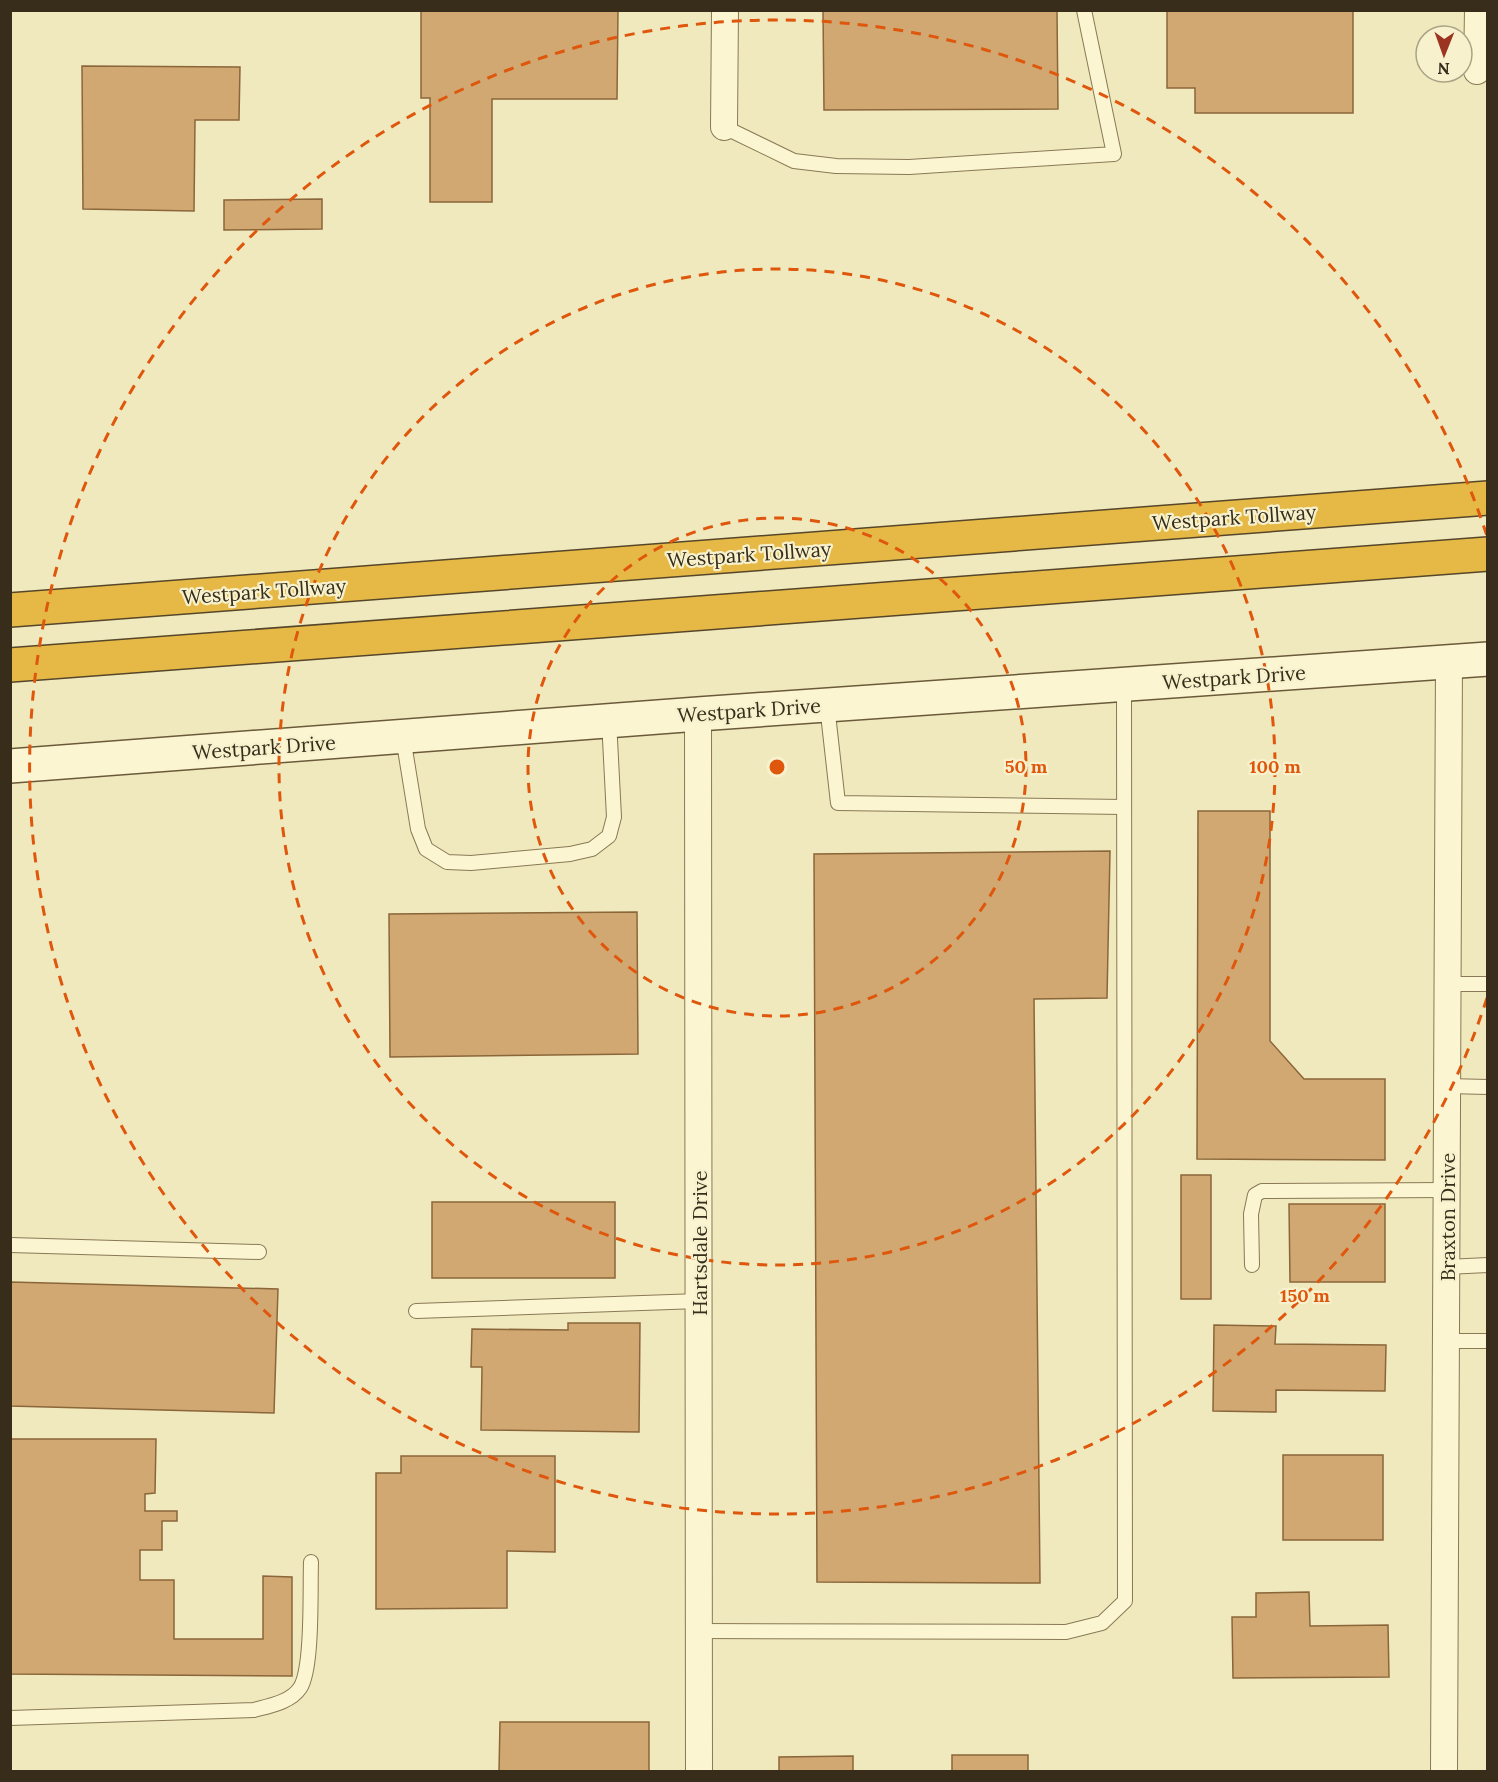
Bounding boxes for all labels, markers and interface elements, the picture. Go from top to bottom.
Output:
north arrow [1414,24,1474,84]
text: N [1437,59,1450,79]
street label: Westpark Tollway [1151,499,1317,535]
street label: Westpark Tollway [666,536,832,572]
street label: Westpark Tollway [181,573,347,609]
street label: Westpark Drive [1161,660,1307,694]
street label: Westpark Drive [676,693,822,727]
street label: Westpark Drive [191,730,337,764]
text: 50 m [1005,755,1048,778]
text: 100 m [1249,755,1301,778]
centre of rings [767,757,787,777]
street label: Braxton Drive [1435,1153,1460,1281]
street label: Hartsdale Drive [687,1170,712,1316]
text: 150 m [1280,1284,1330,1307]

